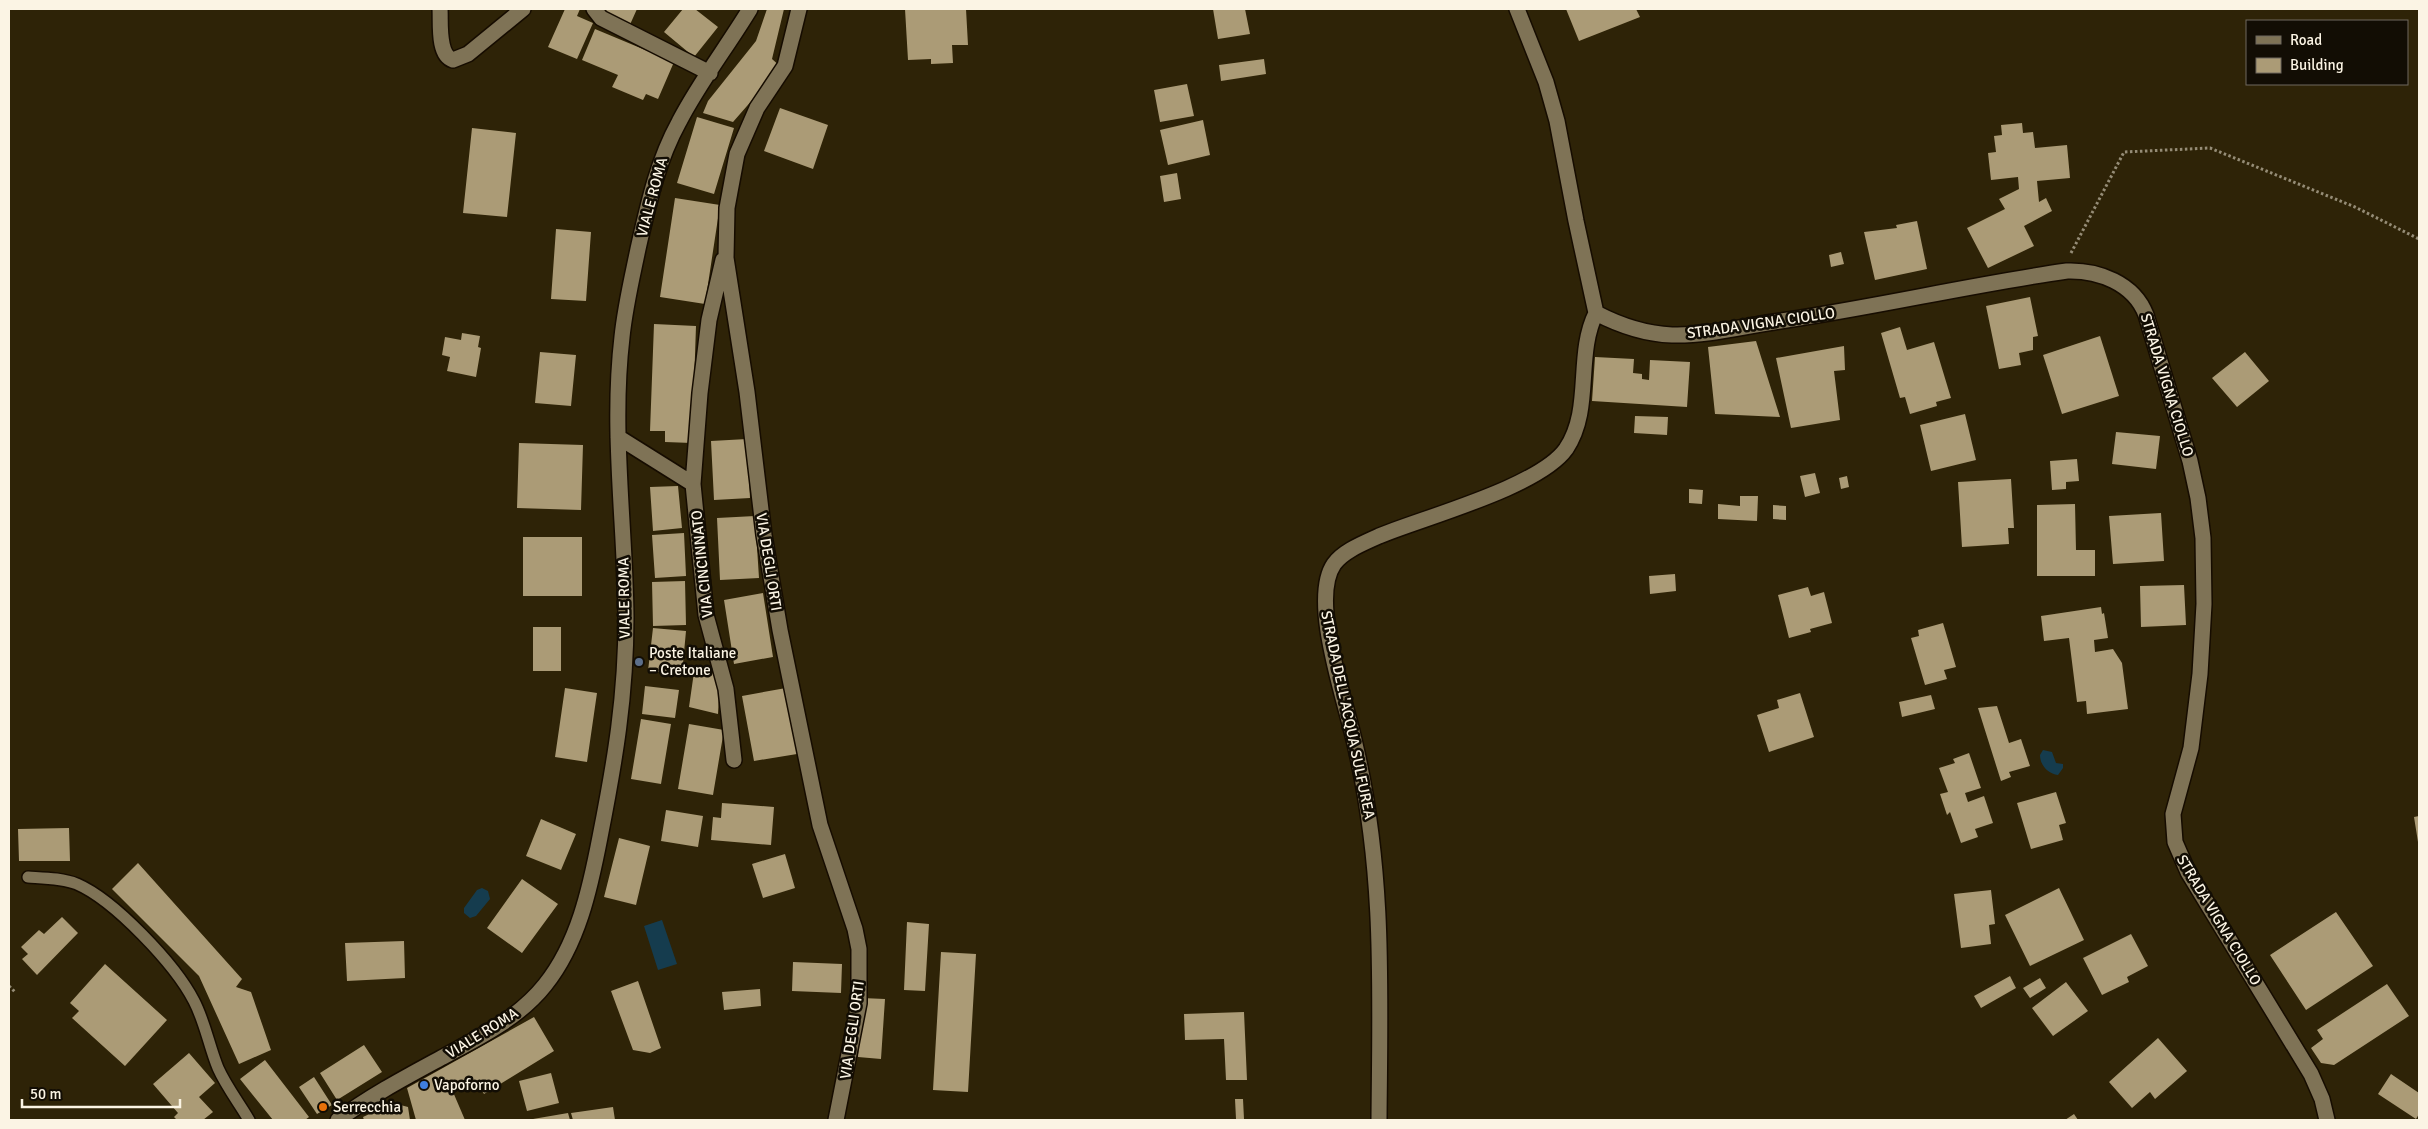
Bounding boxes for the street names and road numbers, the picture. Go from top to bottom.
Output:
street label: VIALE ROMA [633,155,671,239]
street label: STRADA VIGNA CIOLLO [1686,304,1836,342]
street label: STRADA VIGNA CIOLLO [2137,311,2197,459]
street label: VIA CINCINNATO [687,509,717,619]
street label: VIA DEGLI ORTI [752,512,786,612]
street label: VIALE ROMA [614,557,634,639]
street label: STRADA DELL'ACQUA SULFUREA [1317,609,1379,821]
street label: STRADA VIGNA CIOLLO [2173,851,2265,989]
street label: VIA DEGLI ORTI [836,980,868,1080]
street label: VIALE ROMA [443,1004,521,1062]

